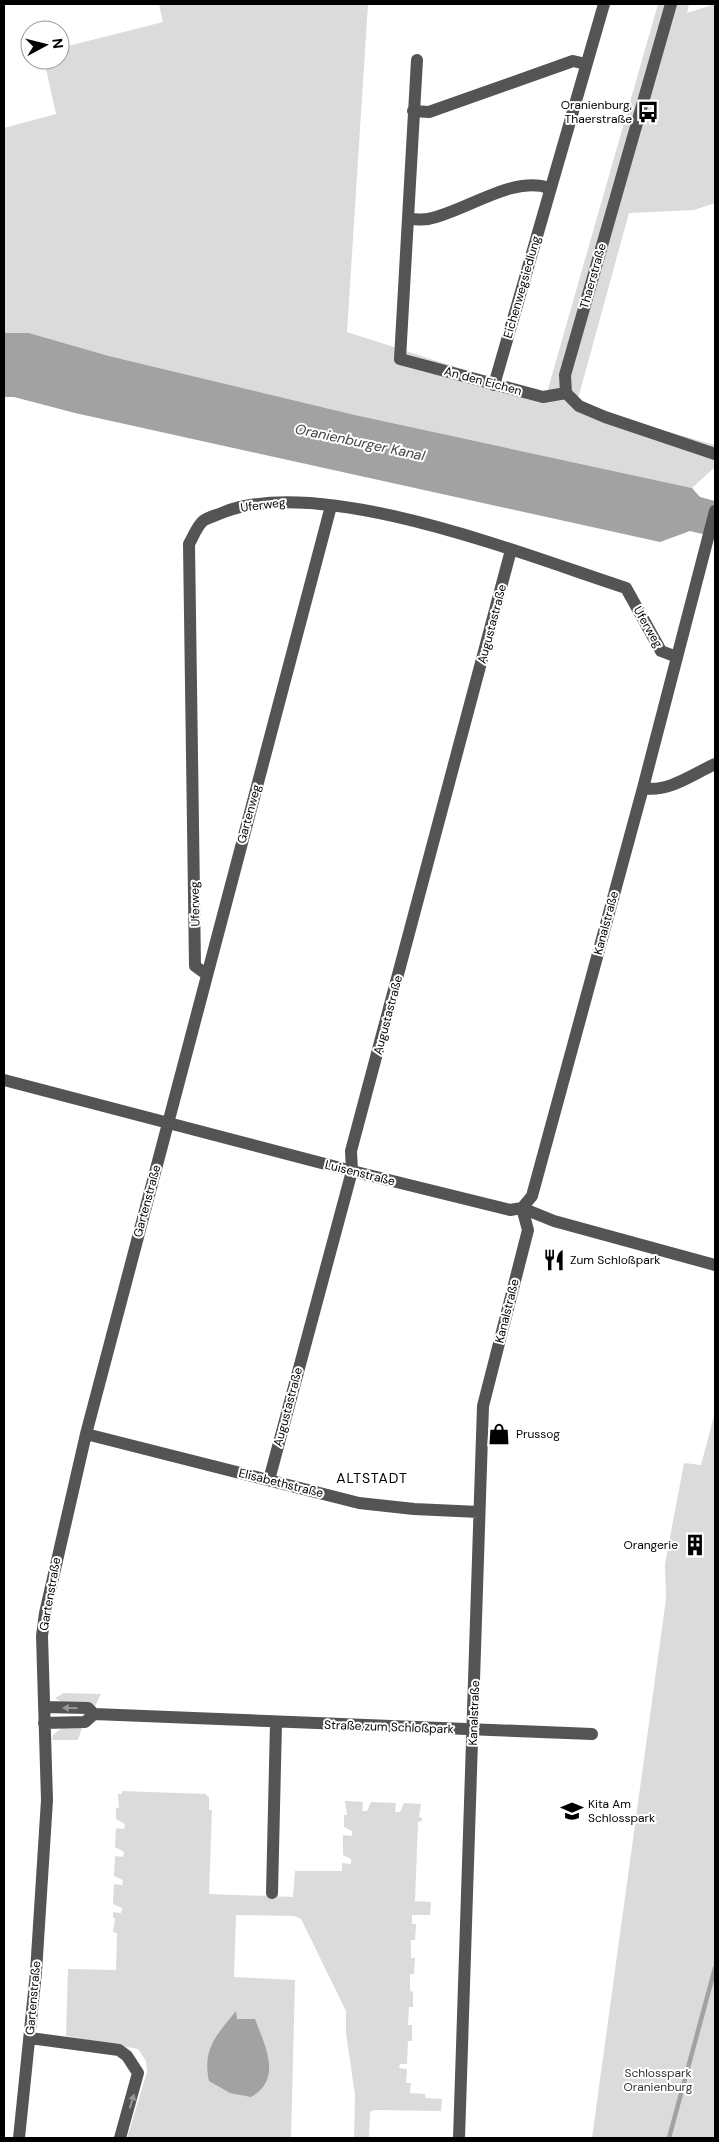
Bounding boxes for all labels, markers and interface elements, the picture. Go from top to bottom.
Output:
north arrow [20,20,70,70]
text: N [48,37,67,50]
place label: Oranienburg, Thaerstraße [561,97,632,127]
bus stop icon: Oranienburg, Thaerstraße [635,99,661,125]
street label: Eichenwegsiedlung [500,234,544,340]
street label: Thaerstraße [576,241,610,311]
street label: An den Eichen [442,363,524,399]
water label: Oranienburger Kanal [293,419,427,465]
street label: Uferweg [240,494,287,516]
street label: Augustastraße [474,582,510,665]
street label: Uferweg [630,603,666,651]
street label: Gartenweg [233,782,265,845]
street label: Uferweg [187,881,203,927]
street label: Kanalstraße [590,889,622,957]
street label: Augustastraße [370,973,406,1056]
street label: Luisenstraße [323,1157,397,1189]
street label: Gartenstraße [130,1163,164,1239]
restaurant icon: Zum Schloßpark [541,1247,567,1273]
place label: Zum Schloßpark [570,1252,660,1268]
street label: Kanalstraße [491,1277,523,1345]
street label: Augustastraße [270,1365,306,1448]
shop icon: Prussog [486,1421,512,1447]
place label: Prussog [516,1426,560,1442]
street label: Elisabethstraße [237,1465,325,1501]
district label: ALTSTADT [336,1469,408,1487]
building icon: Orangerie [682,1532,708,1558]
place label: Orangerie [623,1537,678,1553]
street label: Gartenstraße [36,1556,64,1632]
street label: Kanalstraße [465,1680,483,1746]
one-way arrow [62,1704,78,1712]
street label: Straße zum Schloßpark [324,1717,454,1737]
place label: Kita Am Schlosspark [588,1796,655,1826]
school or university icon: Kita Am Schlosspark [559,1798,585,1824]
street label: Gartenstraße [22,1960,44,2036]
park label: Schlosspark Oranienburg [623,2065,693,2095]
one-way arrow [128,2093,136,2108]

